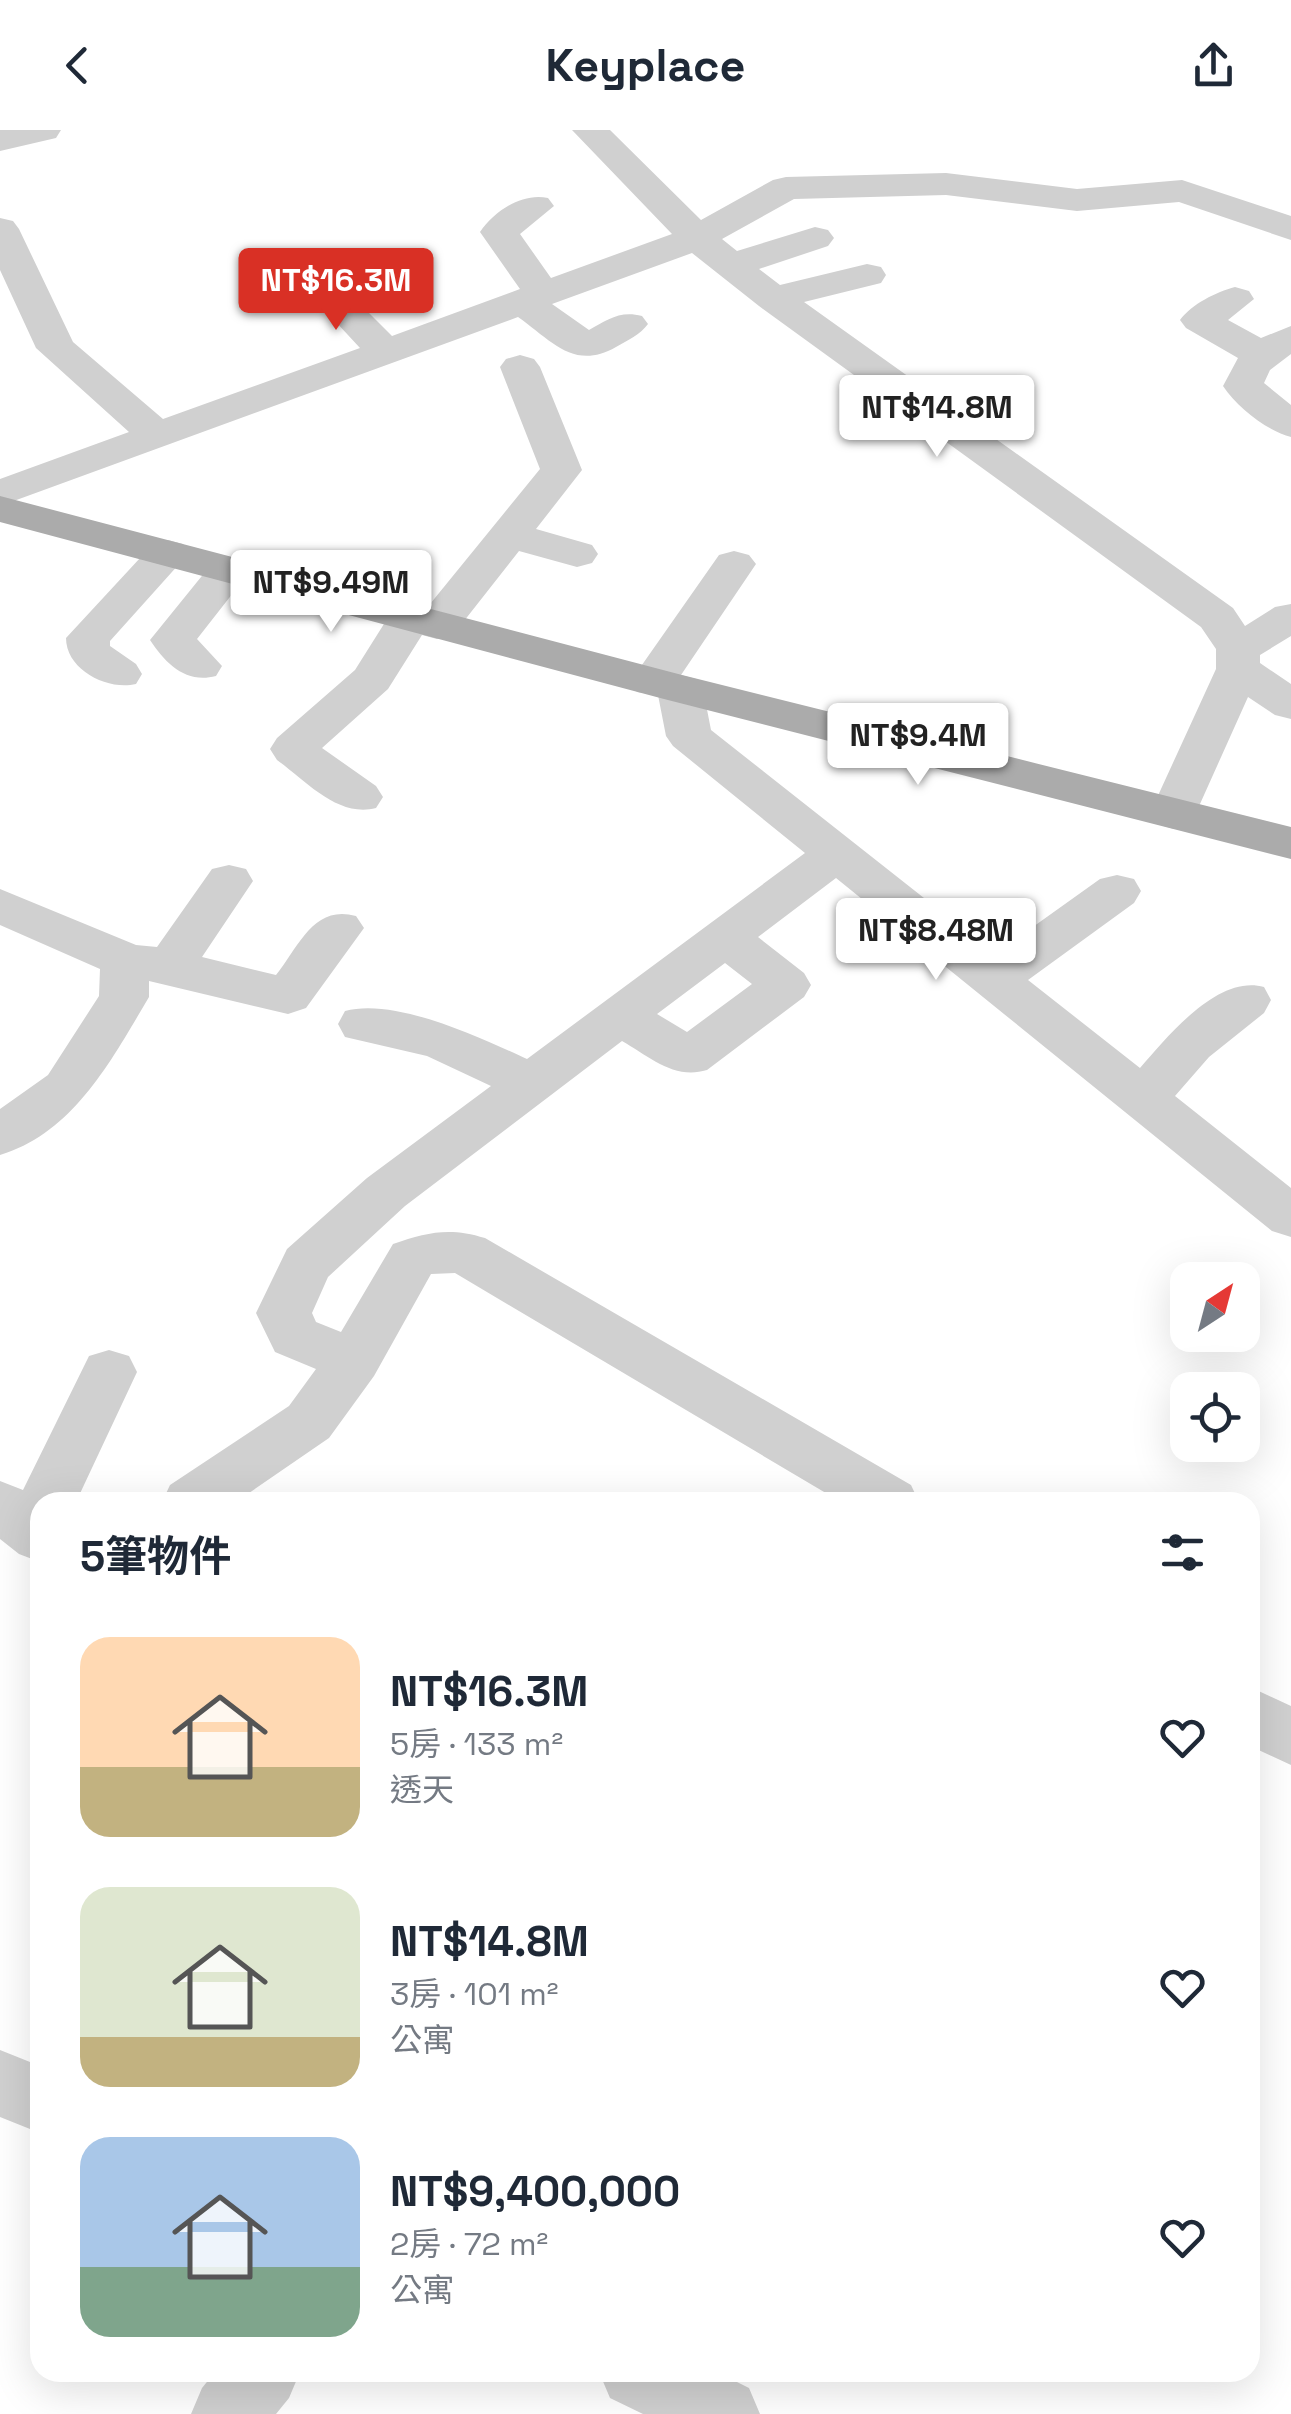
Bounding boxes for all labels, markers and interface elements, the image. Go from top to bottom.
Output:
text: Keyplace [546,37,745,94]
icon: back [50,38,105,93]
icon: share [1186,38,1241,93]
pin: NT$16.3M [233,248,439,333]
text: NT$16.3M [260,260,412,300]
pin: NT$14.8M [834,375,1040,460]
text: NT$14.8M [861,387,1013,427]
pin: NT$9.49M [228,550,434,635]
text: NT$9.49M [253,562,410,602]
pin: NT$9.4M [826,703,1010,788]
text: NT$9.4M [849,715,987,755]
pin: NT$8.48M [833,898,1039,983]
text: NT$8.48M [858,910,1014,950]
north arrow [1170,1262,1260,1352]
map controls [1170,1262,1260,1462]
button: locate [1170,1372,1260,1462]
icon: filters [1155,1525,1210,1580]
text: 5筆物件 [80,1530,231,1583]
text: NT$16.3M [390,1665,588,1718]
icon: home [160,1677,280,1797]
icon: heart [1155,1710,1210,1765]
text: 5房 · 133 m² [390,1724,563,1764]
text: 透天 [390,1770,454,1810]
text: NT$14.8M [390,1915,589,1968]
icon: home [160,1927,280,2047]
icon: heart [1155,1960,1210,2015]
text: 3房 · 101 m² [390,1974,558,2014]
text: 公寓 [390,2020,454,2060]
text: NT$9,400,000 [390,2165,680,2218]
icon: home [160,2177,280,2297]
icon: heart [1155,2210,1210,2265]
text: 2房 · 72 m² [390,2224,548,2264]
text: 公寓 [390,2270,454,2310]

